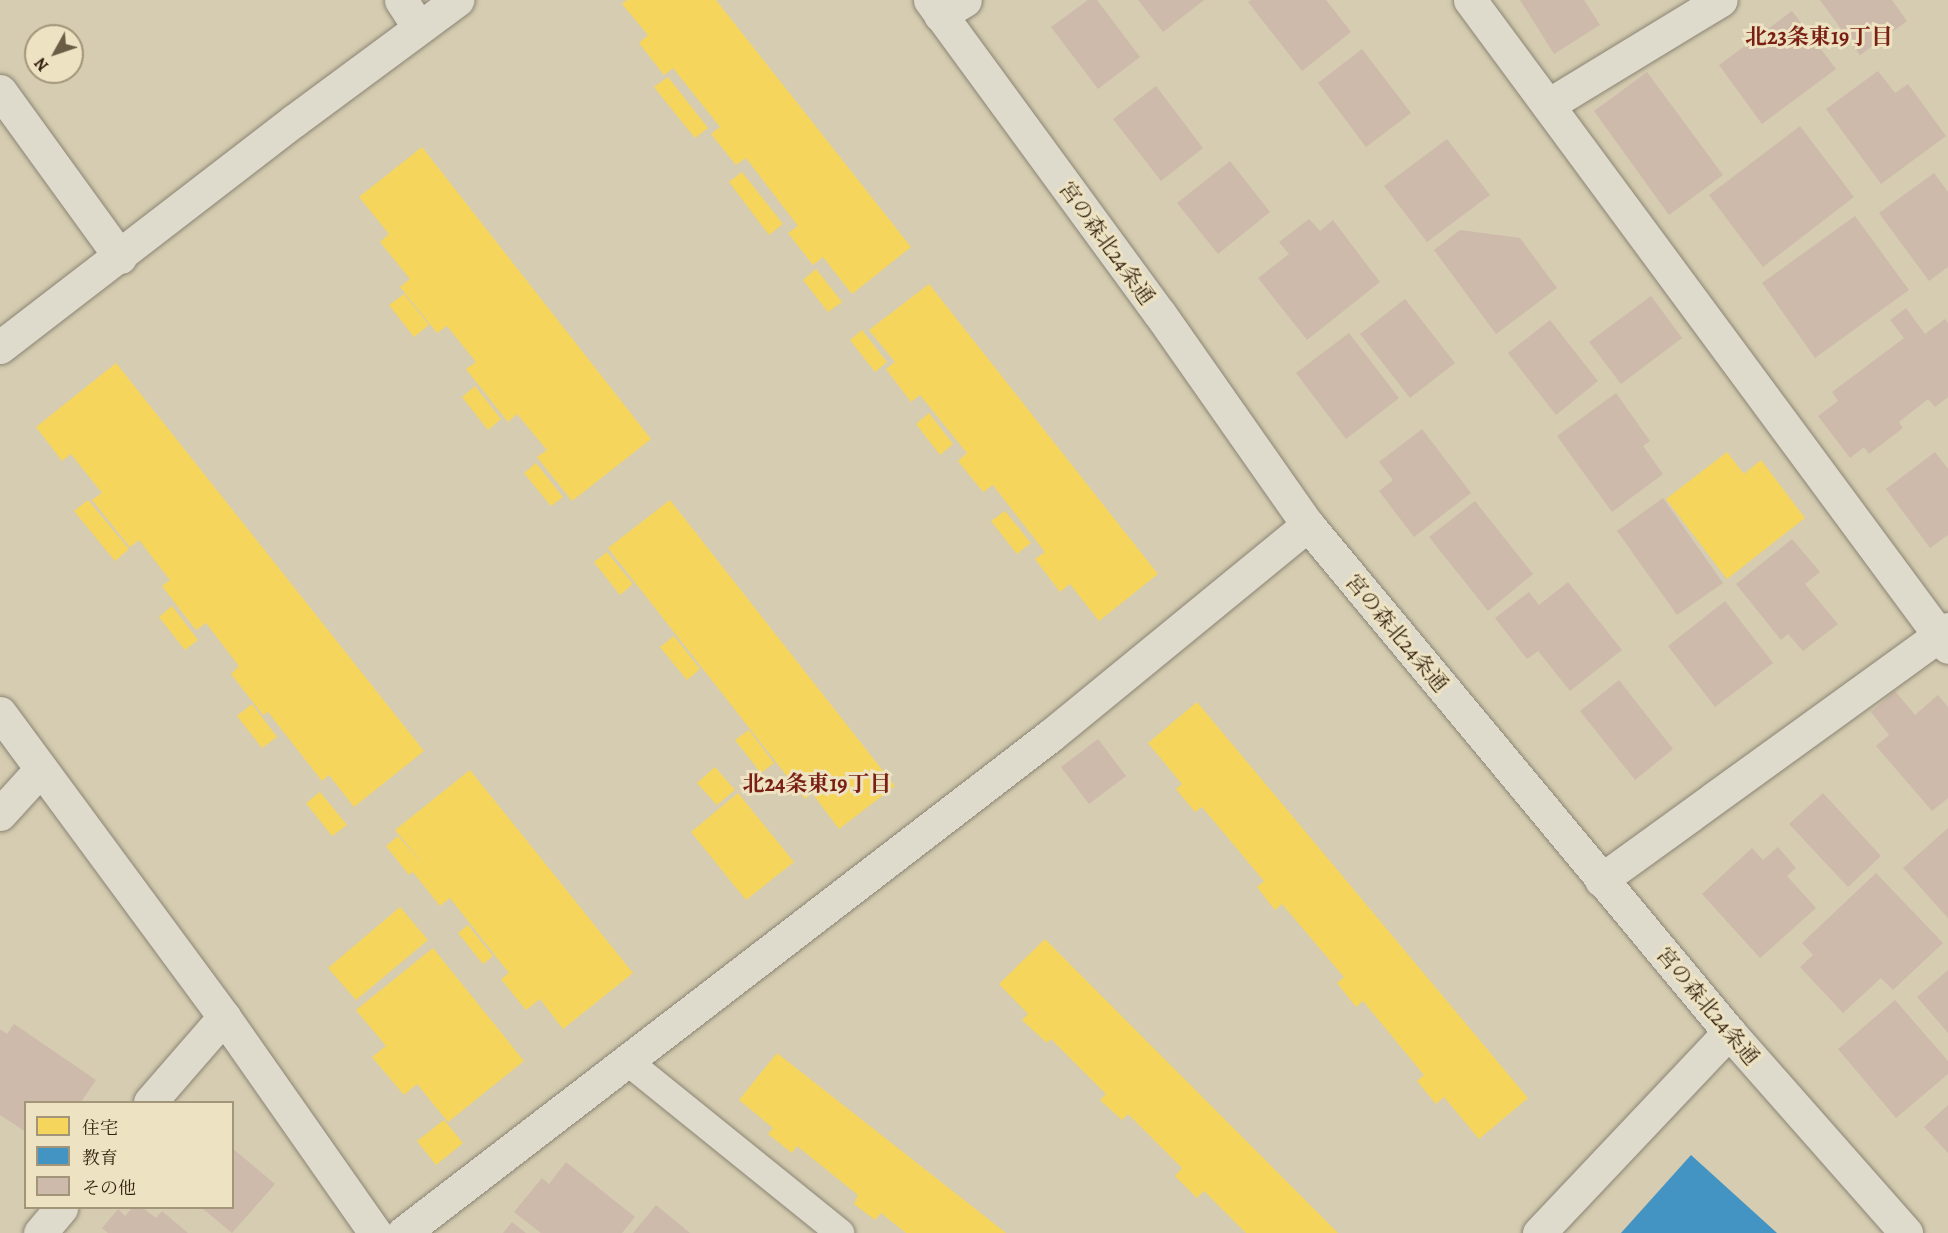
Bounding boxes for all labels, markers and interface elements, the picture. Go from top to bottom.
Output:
north arrow [24,24,84,84]
district label: 北23条東19丁目 [1745,25,1893,51]
text: N [30,53,54,76]
street label: 宮の森北24条通 [1054,177,1160,309]
street label: 宮の森北24条通 [1341,569,1453,697]
district label: 北24条東19丁目 [742,772,892,798]
street label: 宮の森北24条通 [1652,942,1764,1070]
legend [24,1101,234,1209]
text: 住宅 [82,1116,118,1140]
text: 教育 [82,1146,118,1170]
text: その他 [82,1176,136,1200]

